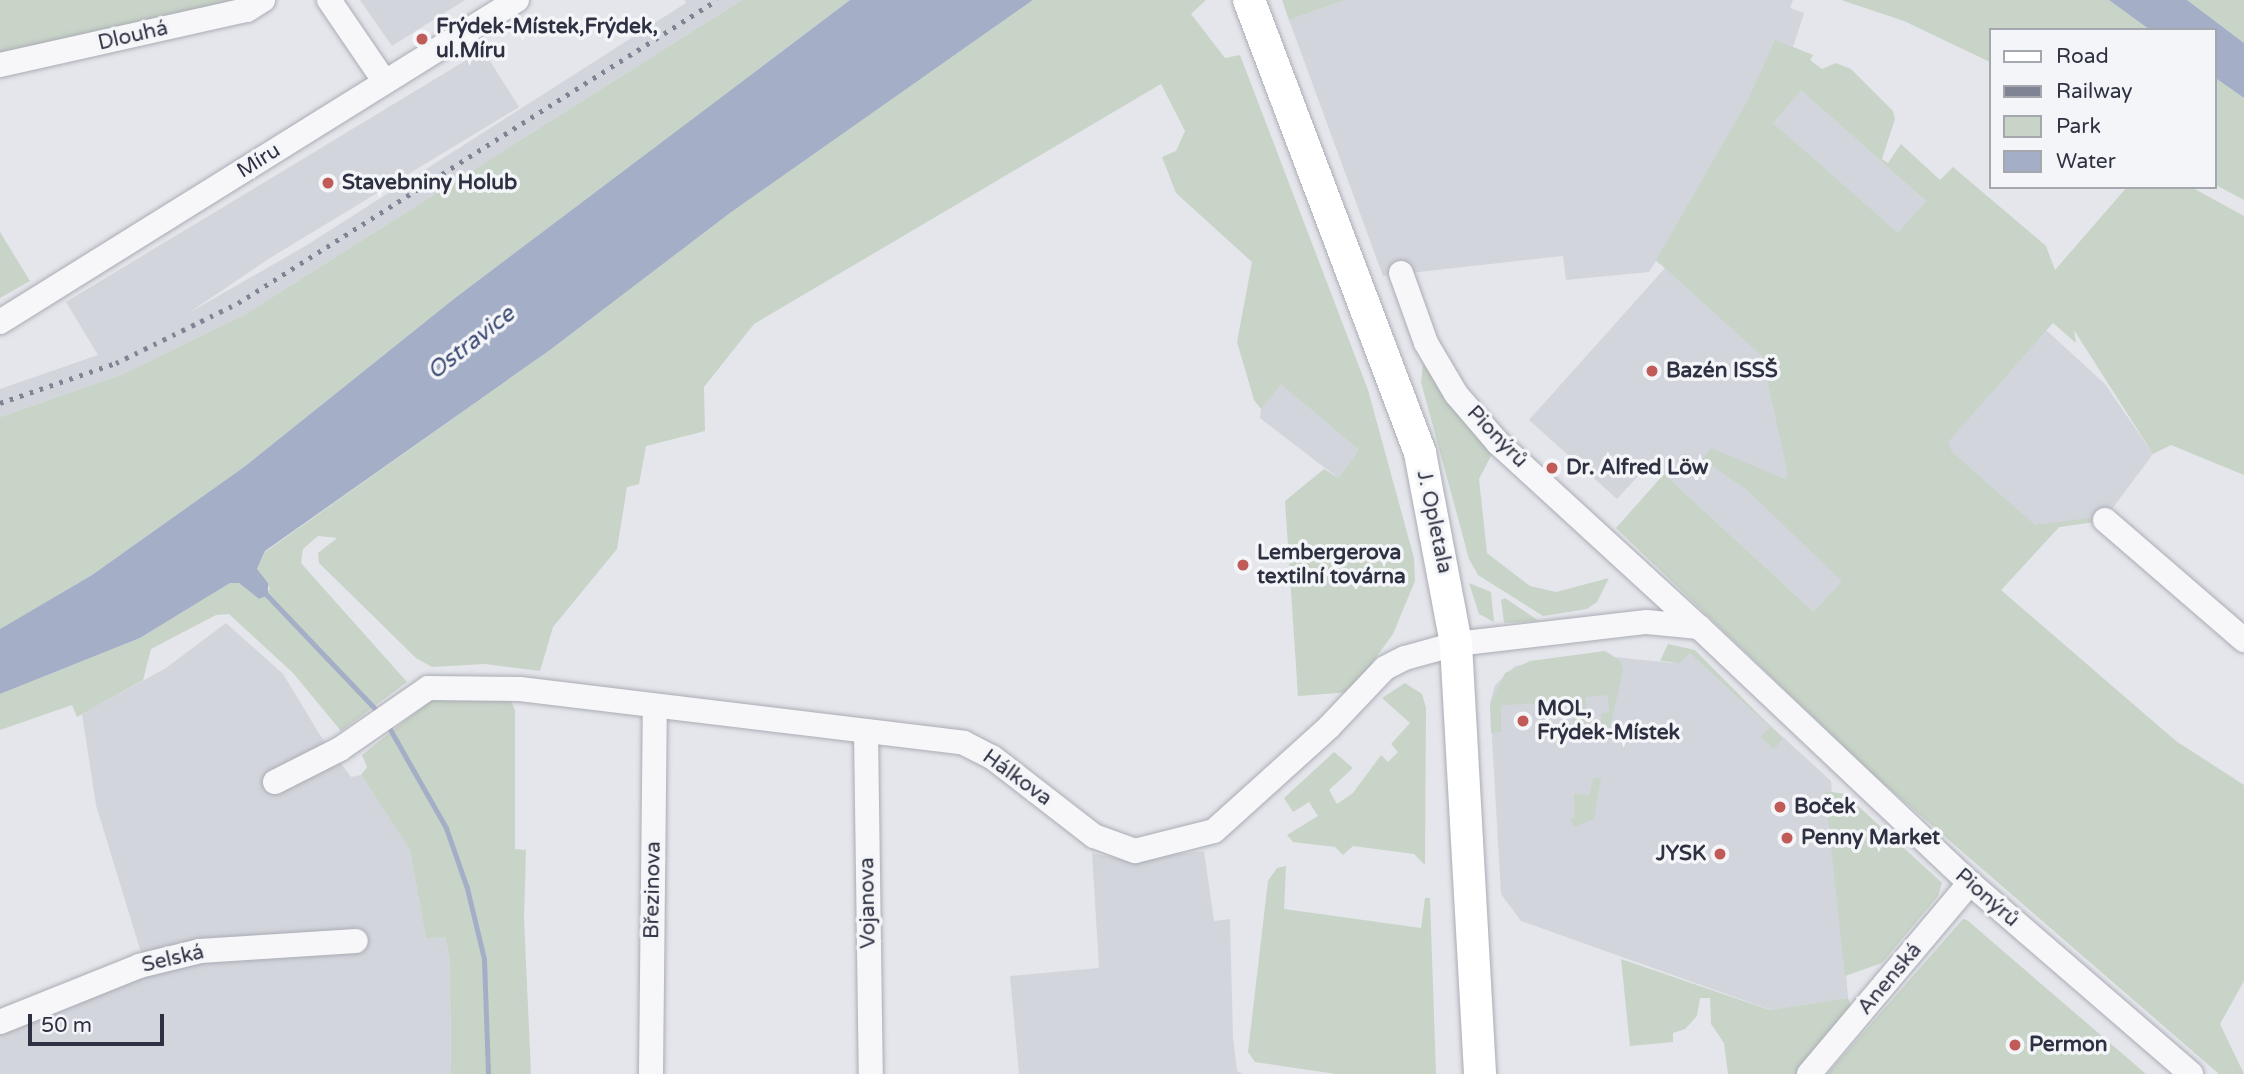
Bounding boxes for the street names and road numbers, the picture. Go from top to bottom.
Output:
street label: Dlouhá [96,16,170,56]
street label: Míru [233,138,285,184]
street label: Pionýrů [1461,401,1533,473]
street label: J. Opletala [1411,468,1457,576]
street label: Hálkova [977,744,1057,812]
street label: Březinova [640,841,666,939]
street label: Vojanova [855,857,881,949]
street label: Pionýrů [1950,863,2024,933]
street label: Anenská [1853,938,1927,1020]
street label: Selská [139,940,207,978]

